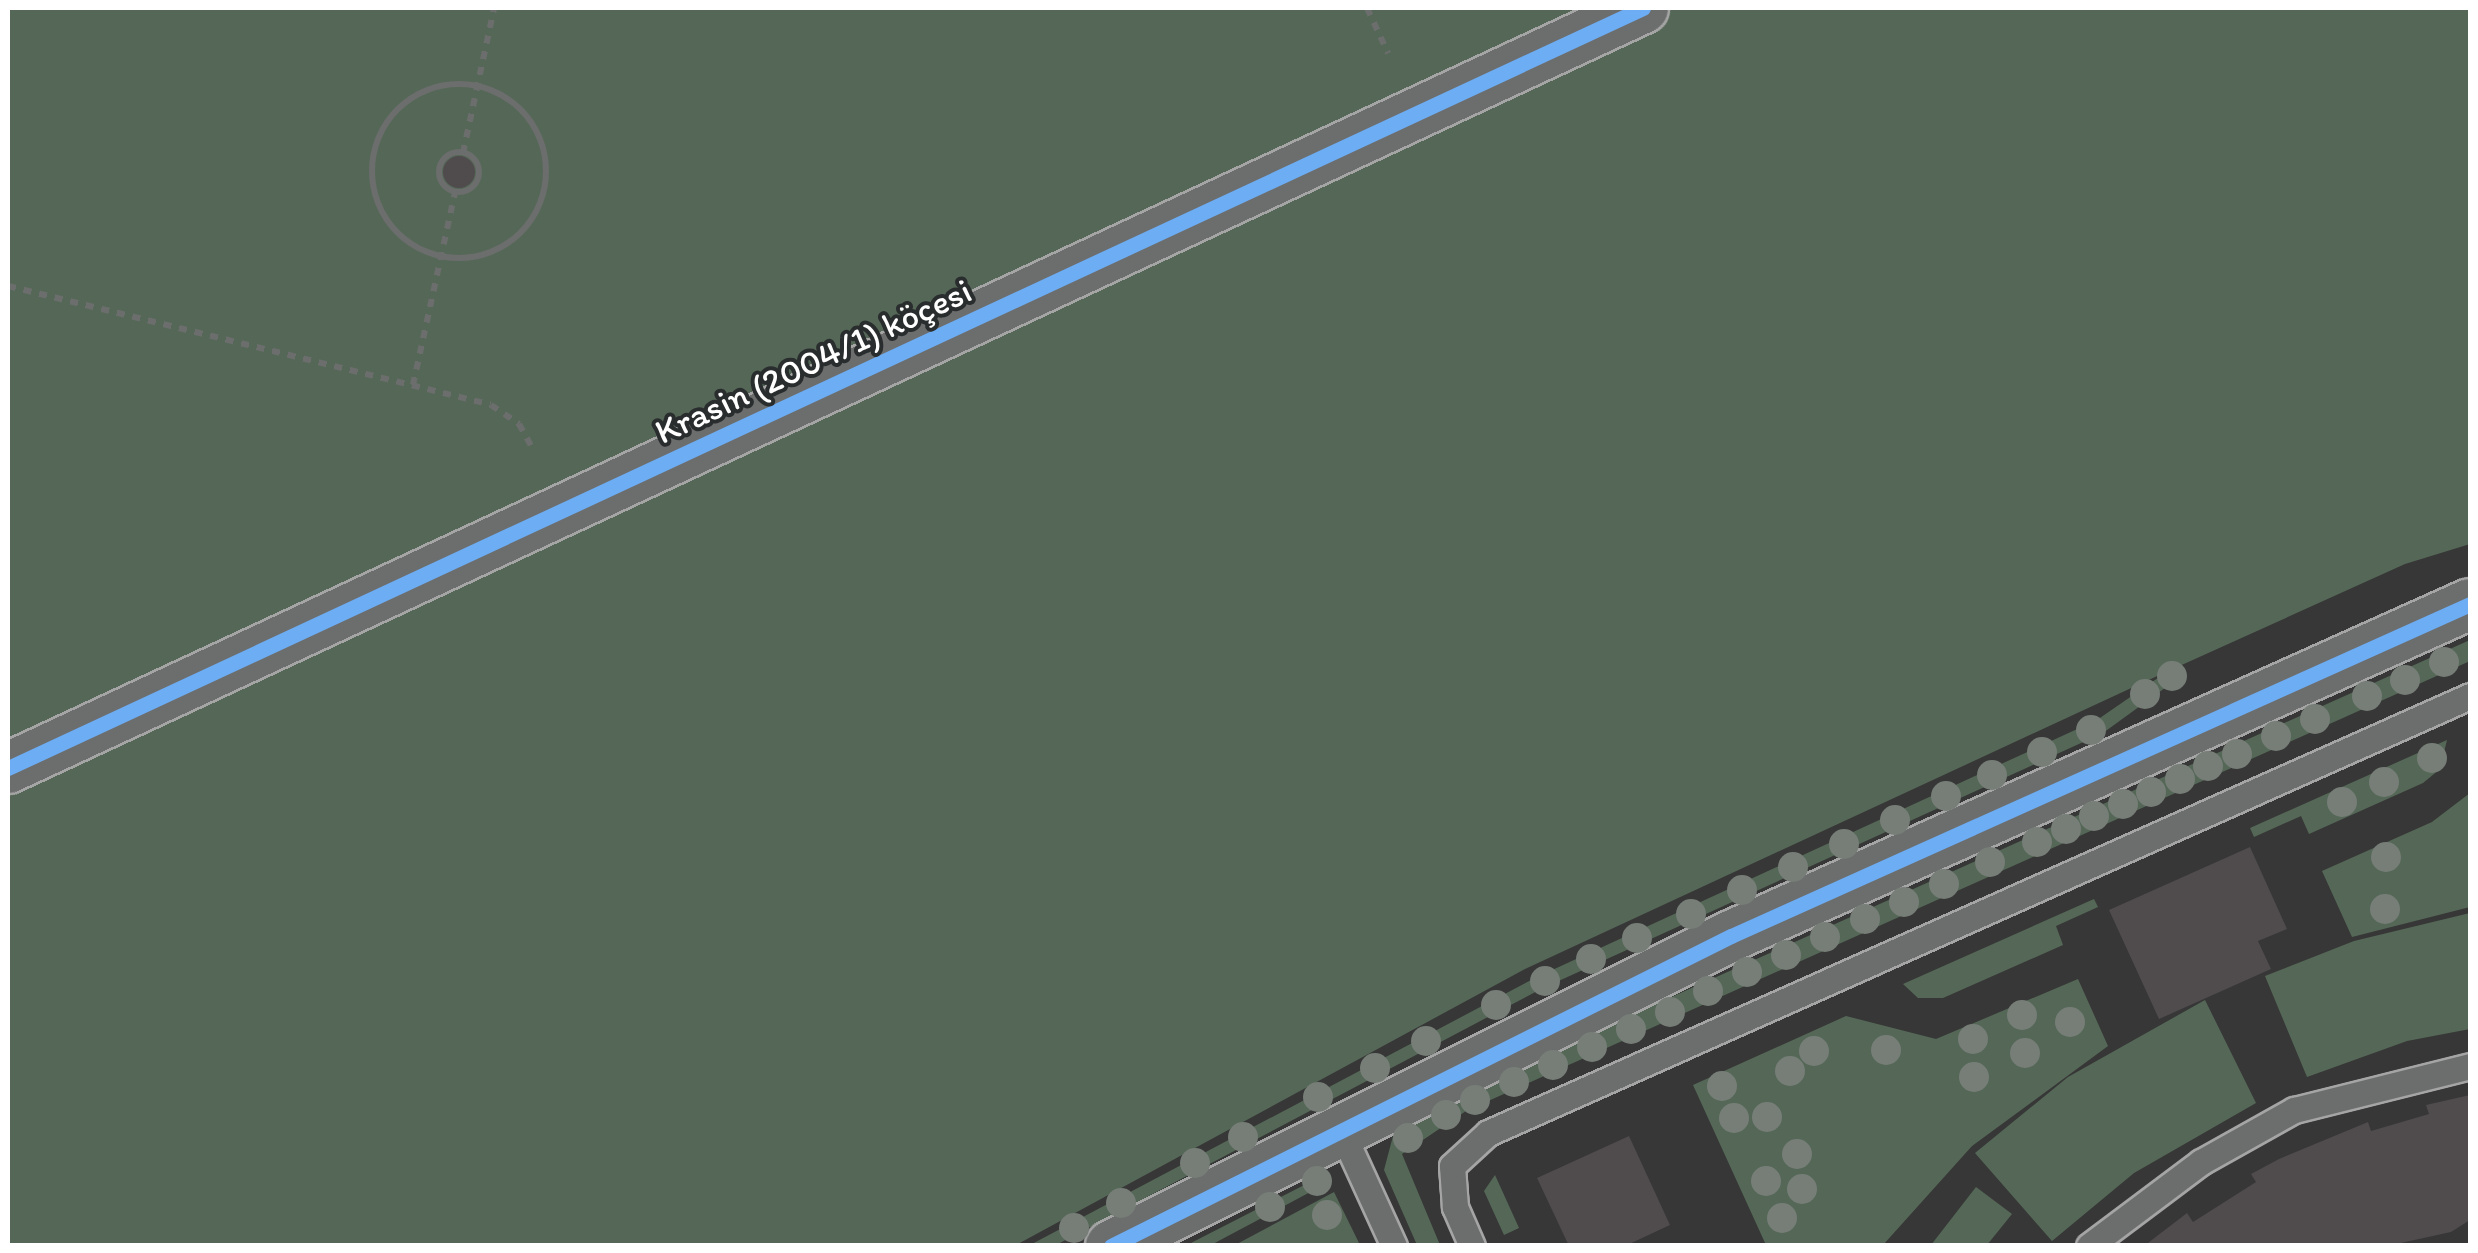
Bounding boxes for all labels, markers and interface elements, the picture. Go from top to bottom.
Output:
street label: Krasin (2004/1) köçesi [648,269,978,453]

